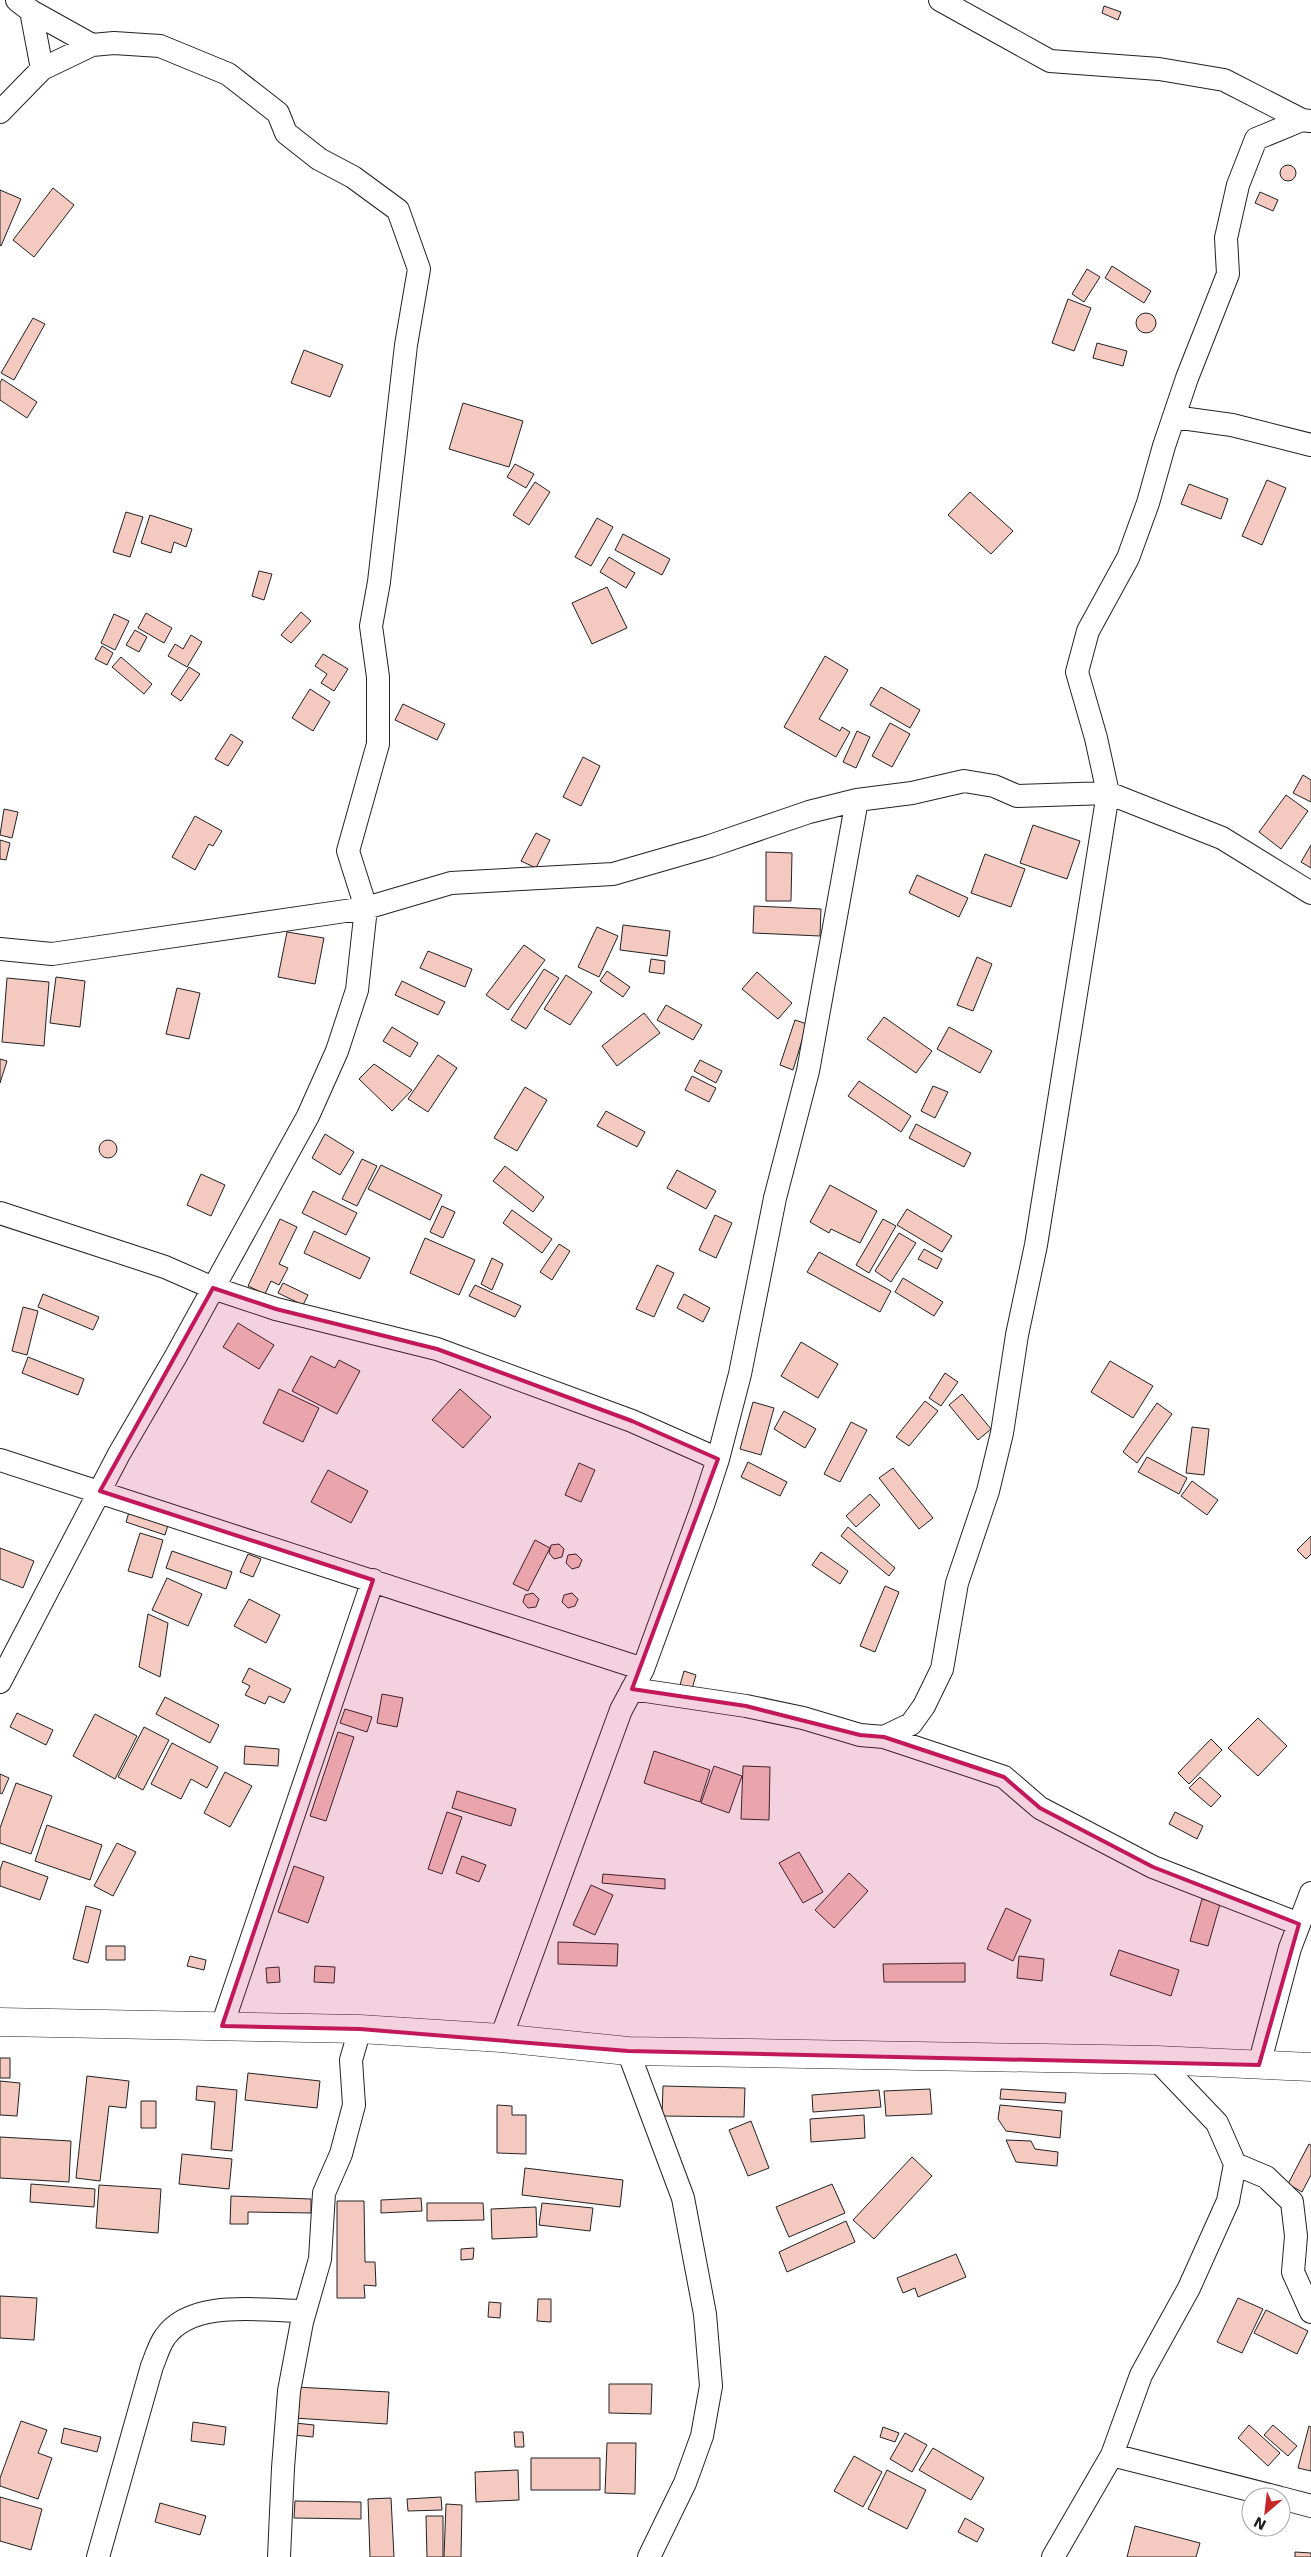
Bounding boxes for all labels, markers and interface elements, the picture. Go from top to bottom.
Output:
north arrow [1241,2487,1291,2537]
text: N [1251,2514,1269,2533]

